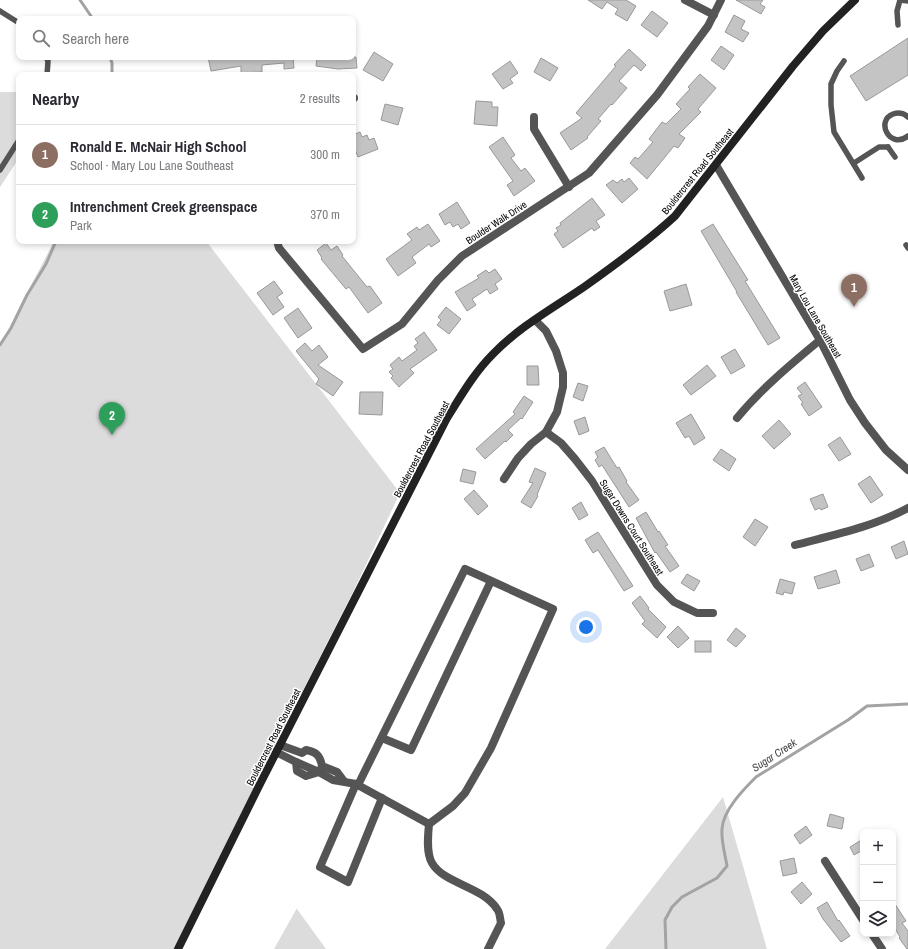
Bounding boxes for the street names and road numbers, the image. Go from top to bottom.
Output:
street label: Bouldercrest Road Southeast [659,125,737,217]
street label: Boulder Walk Drive [463,198,530,247]
street label: Mary Lou Lane Southeast [786,272,845,361]
street label: Bouldercrest Road Southeast [391,398,453,500]
street label: Sugar Downs Court Southeast [597,477,667,578]
street label: Bouldercrest Road Southeast [243,686,304,788]

